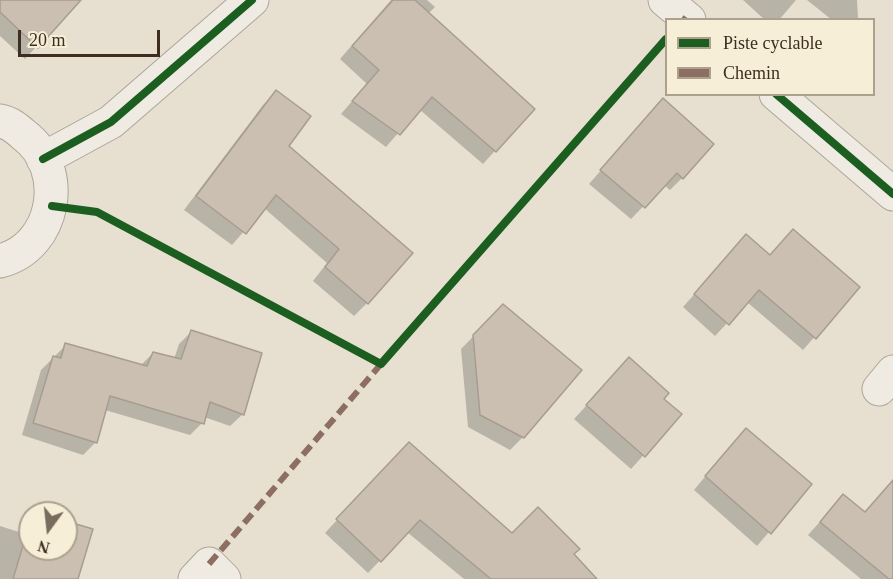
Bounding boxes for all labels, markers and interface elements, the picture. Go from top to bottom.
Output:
scale bar [21,18,164,56]
legend [665,18,875,96]
text: 20 m [29,30,66,50]
text: Piste cyclable [723,33,822,53]
text: Chemin [723,63,780,83]
north arrow [18,501,78,561]
text: N [36,537,52,557]

